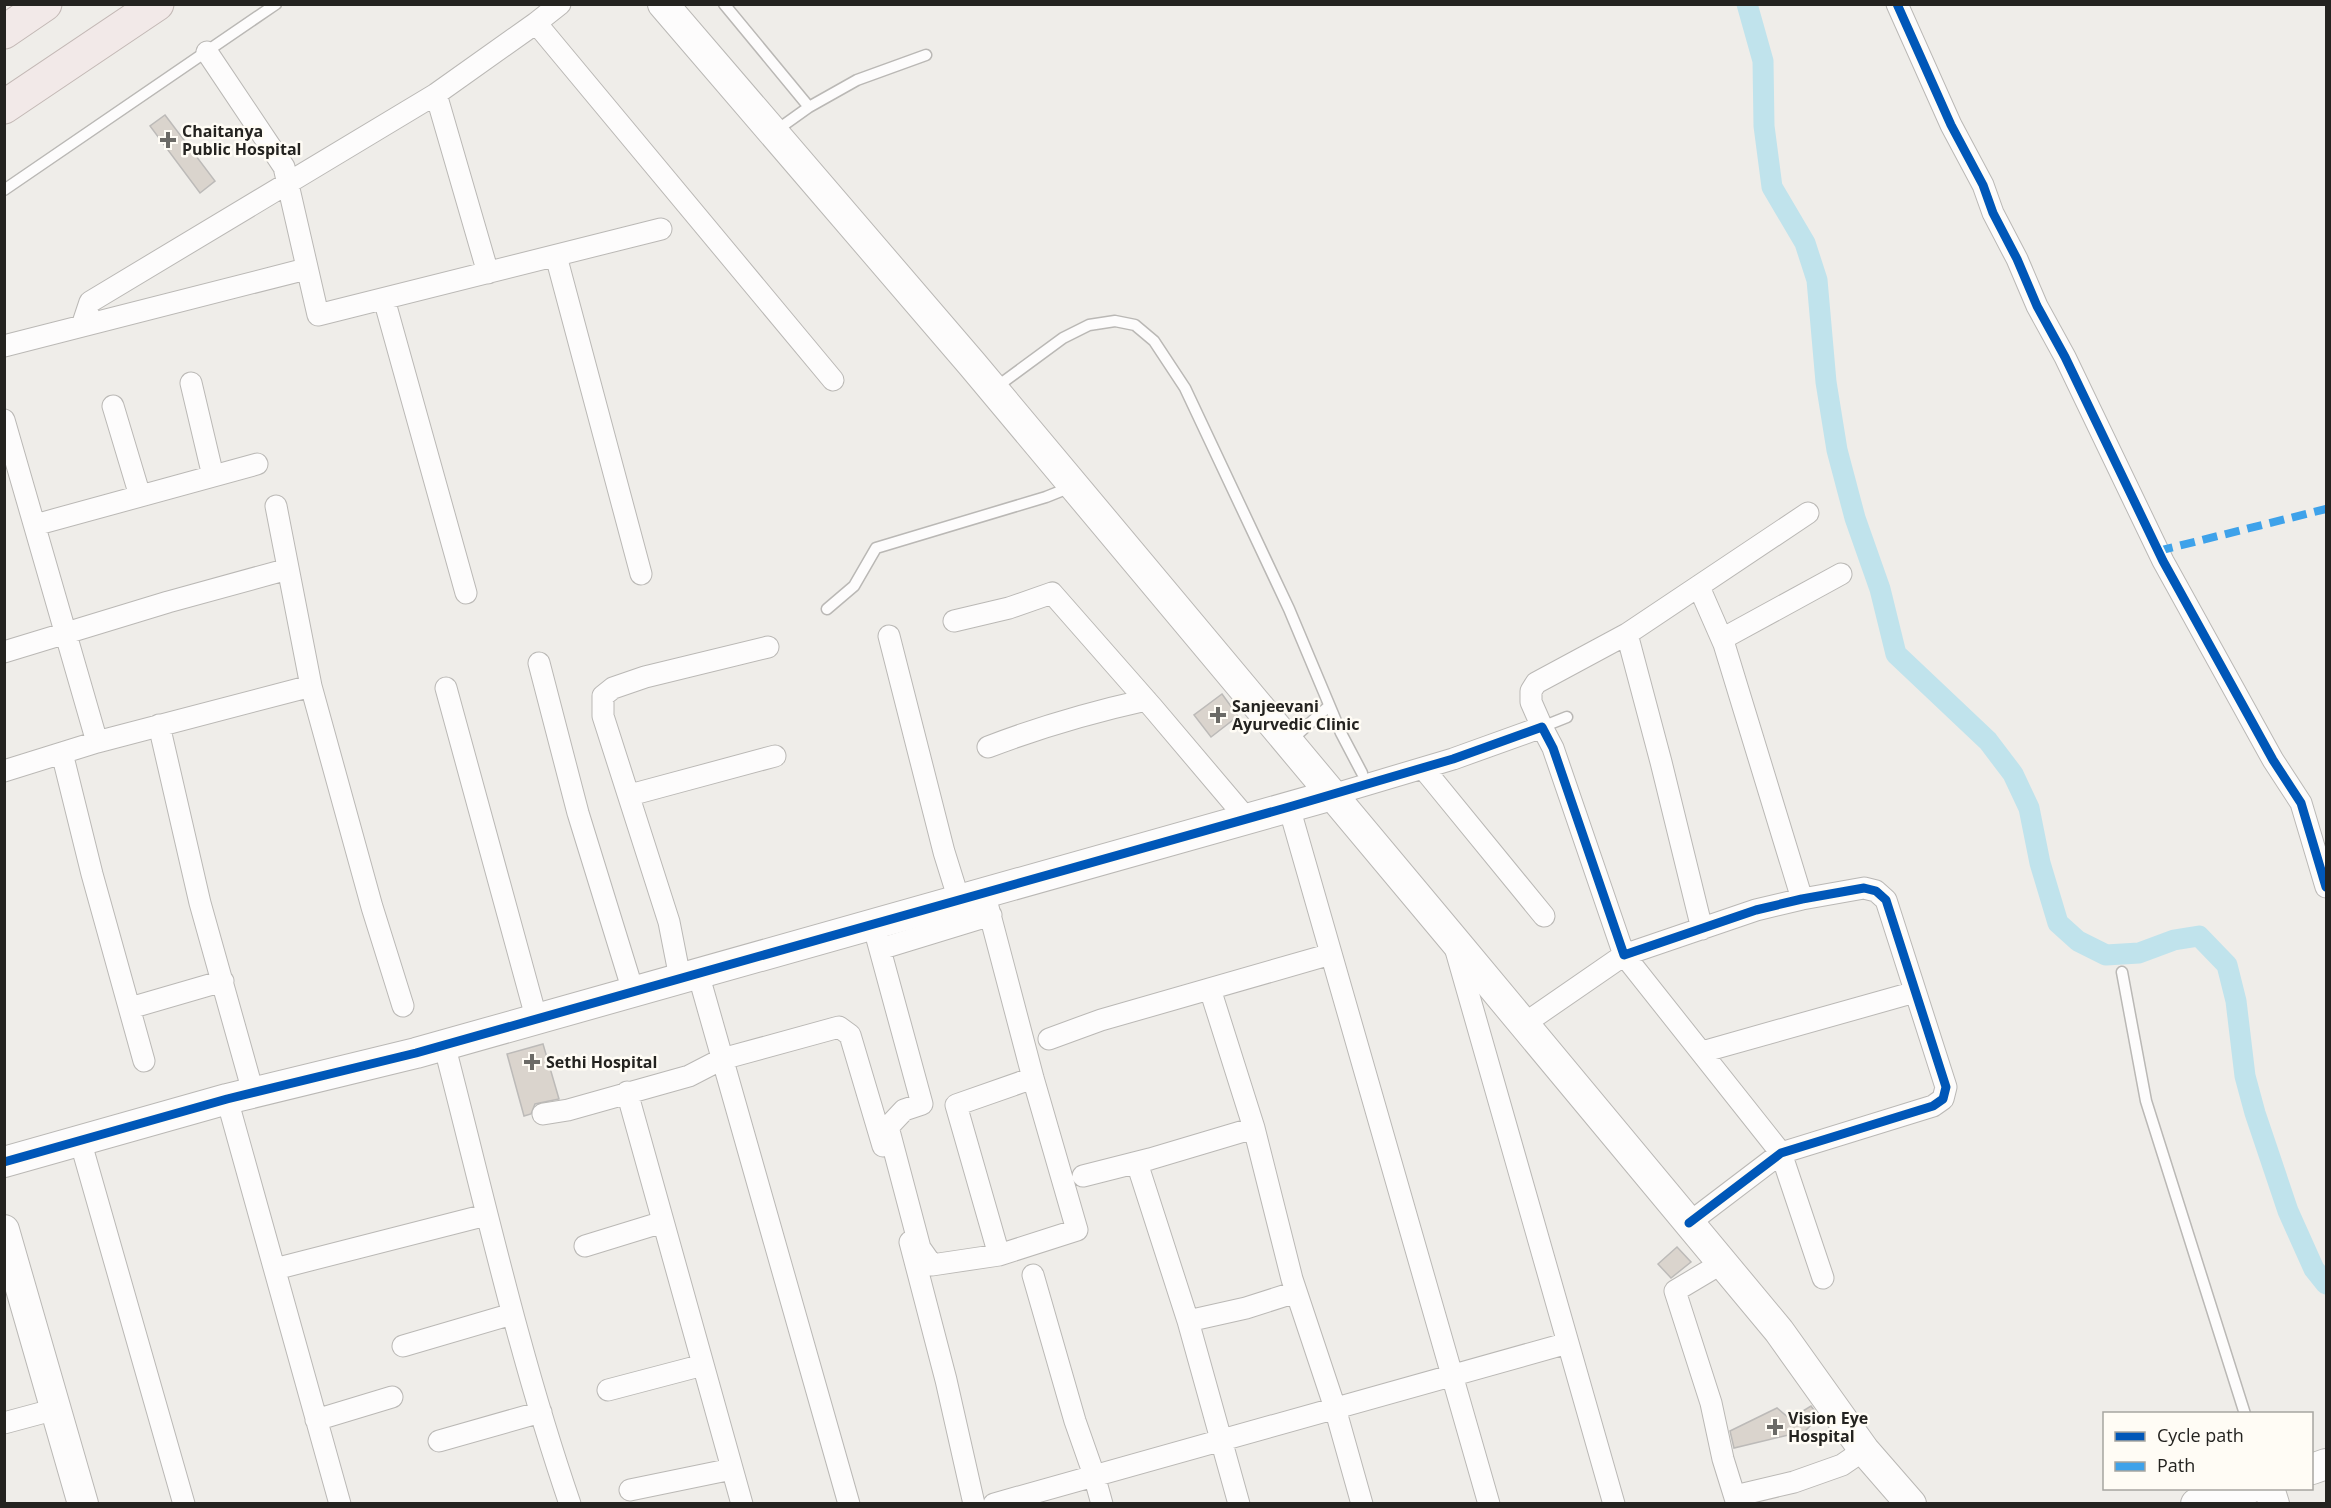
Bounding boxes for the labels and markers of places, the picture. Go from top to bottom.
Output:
place label: Chaitanya Public Hospital [182,120,301,160]
marker: Chaitanya Public Hospital [159,131,177,149]
place label: Sanjeevani Ayurvedic Clinic [1232,695,1359,735]
marker: Sanjeevani Ayurvedic Clinic [1209,706,1227,724]
place label: Sethi Hospital [546,1051,657,1073]
marker: Sethi Hospital [523,1053,541,1071]
place label: Vision Eye Hospital [1788,1407,1868,1447]
marker: Vision Eye Hospital [1766,1418,1784,1436]

